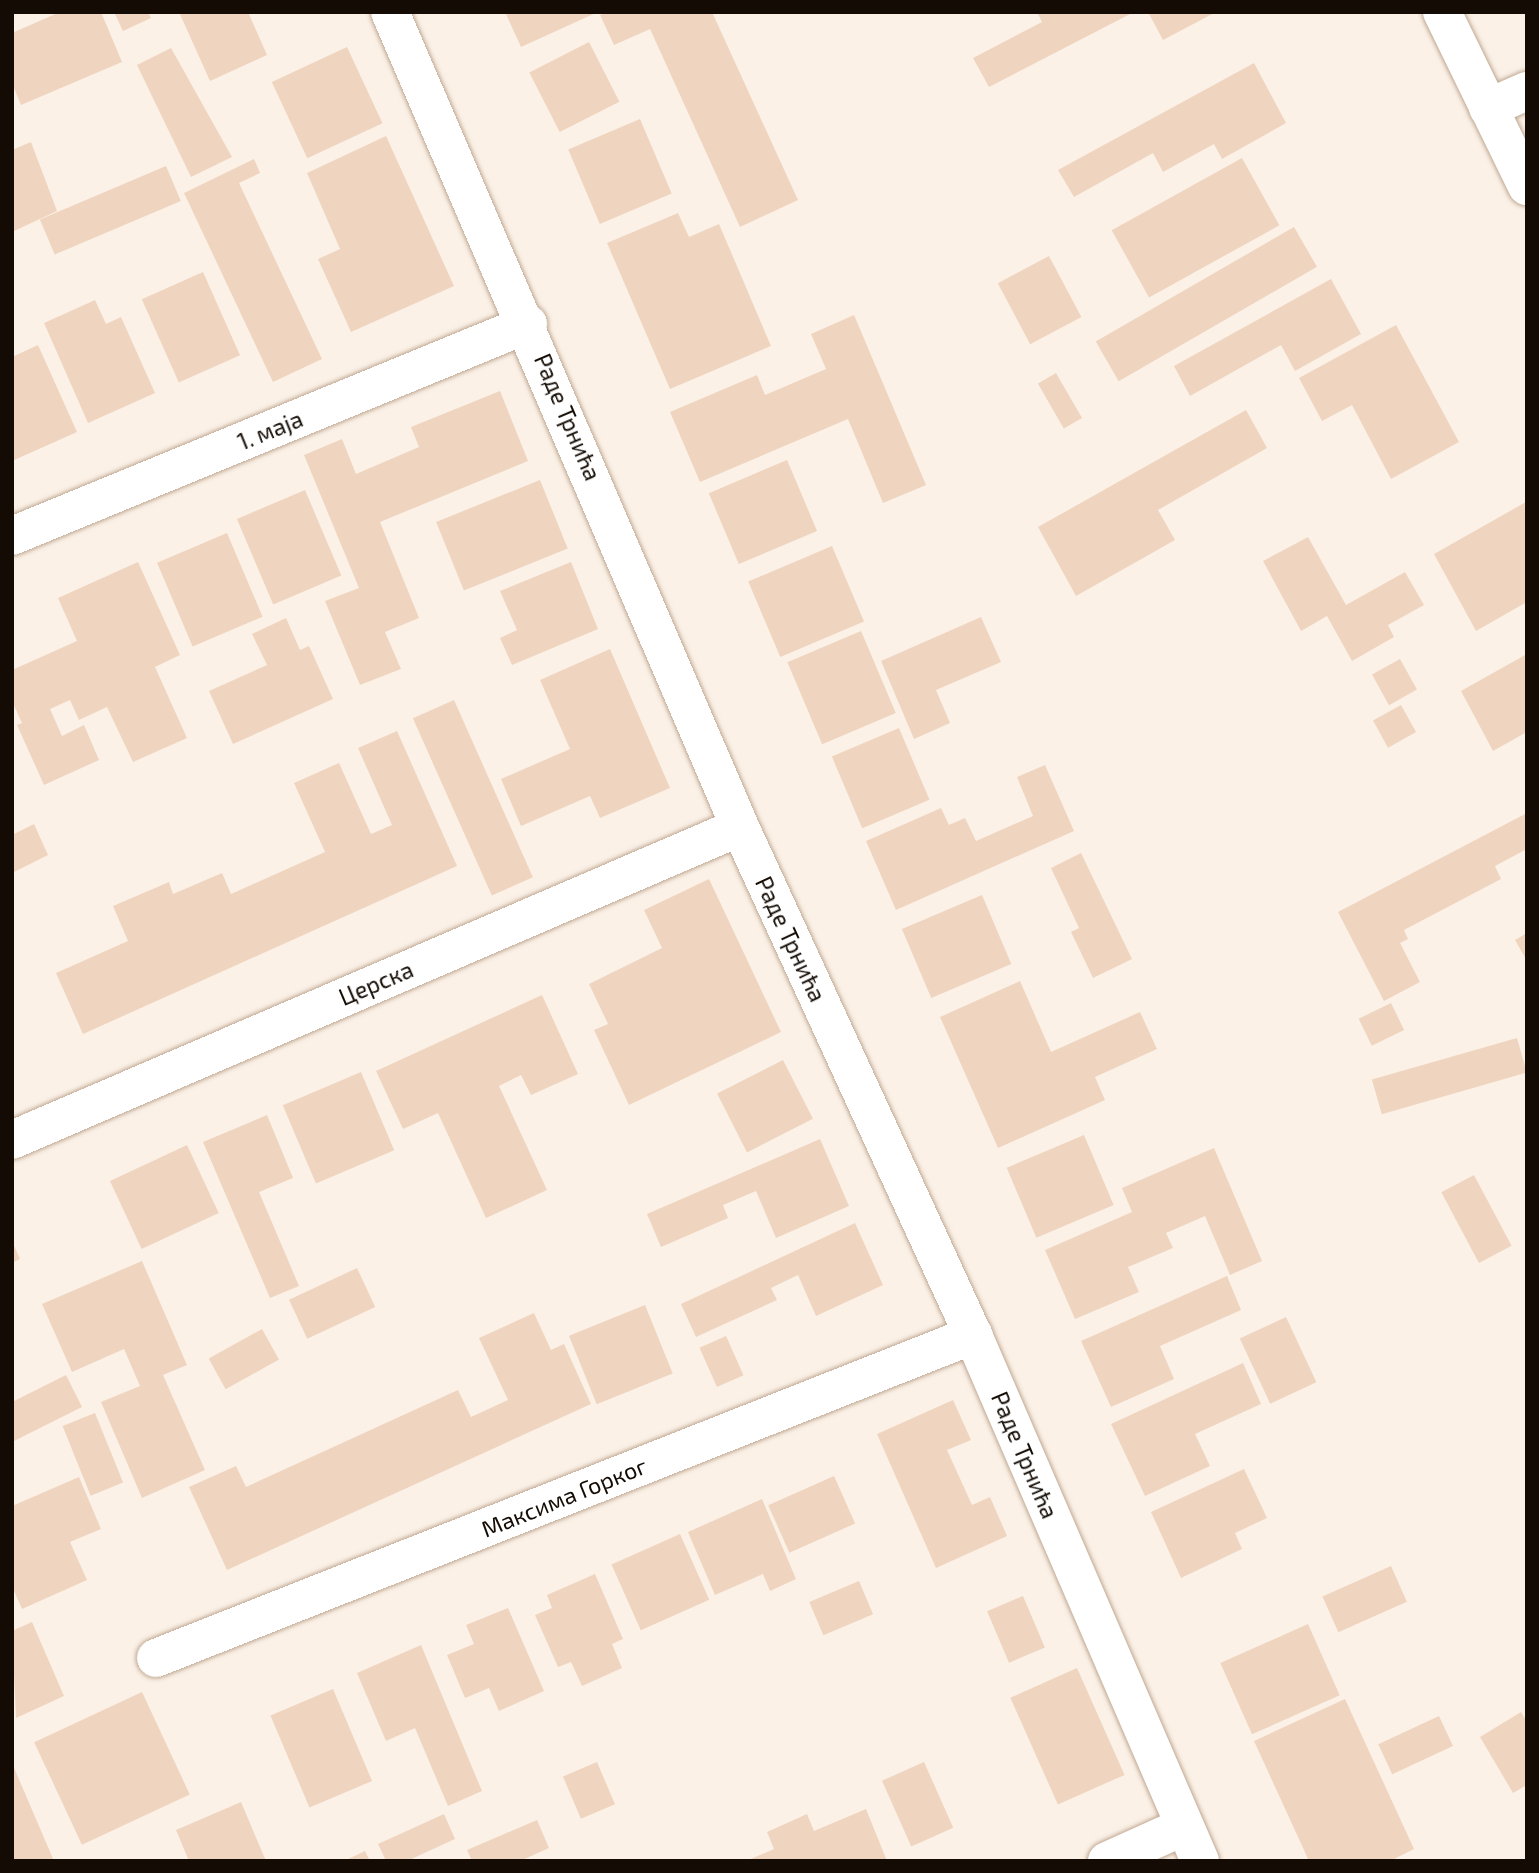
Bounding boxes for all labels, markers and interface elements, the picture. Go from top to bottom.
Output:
street label: Раде Трнића [529,349,607,485]
street label: 1. маја [233,404,307,456]
street label: Раде Трнића [750,872,832,1006]
street label: Церска [335,955,417,1011]
street label: Раде Трнића [986,1387,1064,1523]
street label: Максима Горког [477,1451,651,1543]

